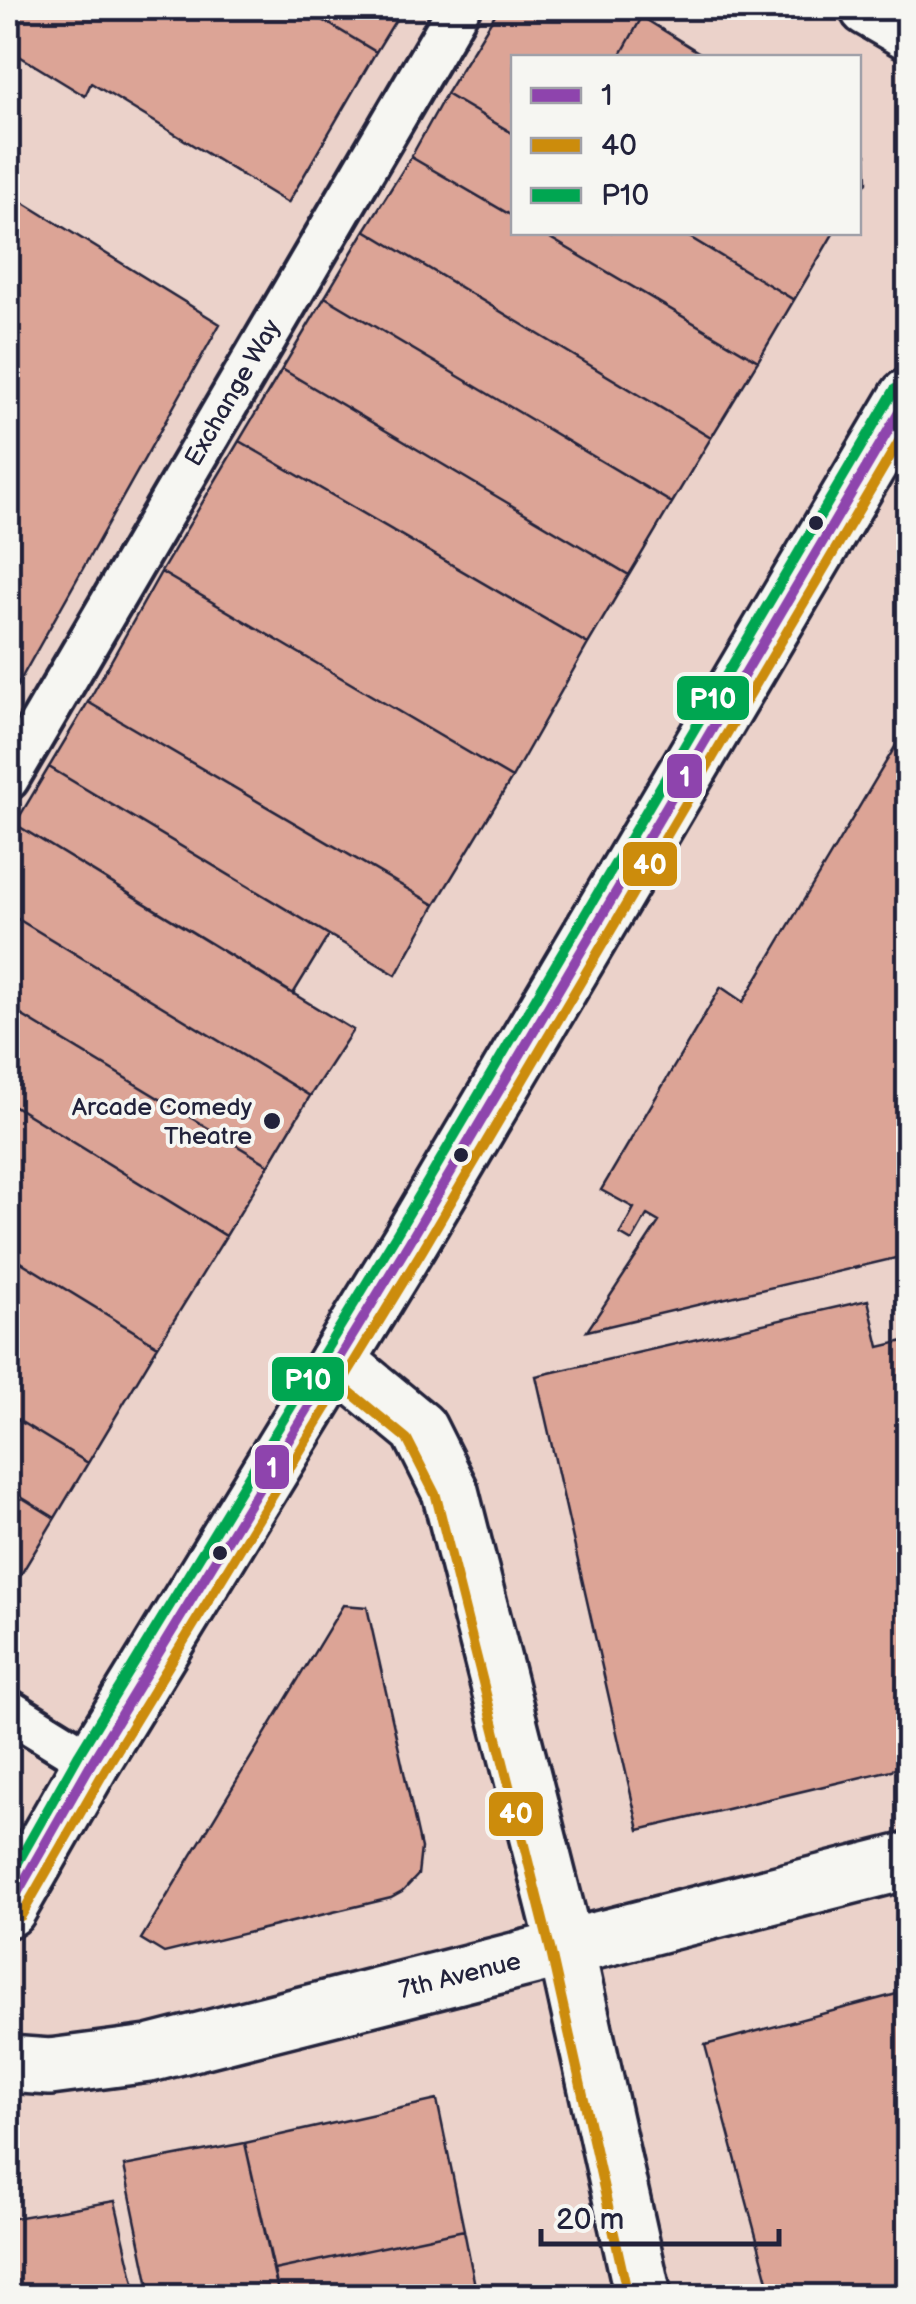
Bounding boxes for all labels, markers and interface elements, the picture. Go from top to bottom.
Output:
legend [511,55,861,235]
text: 1 [601,78,613,114]
text: 40 [601,128,637,164]
text: P10 [601,178,649,214]
street label: Exchange Way [178,313,288,472]
unlabelled marker [806,513,826,533]
line badge: P10 [675,674,751,722]
text: P10 [690,683,736,716]
line badge: 1 [665,752,704,800]
text: 1 [679,761,691,794]
line badge: 40 [621,840,679,888]
text: 40 [633,849,667,882]
place label: Arcade Comedy Theatre [72,1092,253,1152]
marker: Arcade Comedy Theatre [261,1110,283,1132]
unlabelled marker [451,1145,471,1165]
line badge: P10 [270,1355,346,1403]
text: P10 [285,1364,331,1397]
line badge: 1 [253,1443,291,1491]
text: 1 [266,1452,278,1485]
unlabelled marker [210,1543,230,1563]
line badge: 40 [487,1790,545,1838]
text: 40 [499,1798,533,1831]
street label: 7th Avenue [396,1946,524,2006]
scale bar [541,2184,778,2246]
text: 20 m [556,2202,624,2238]

